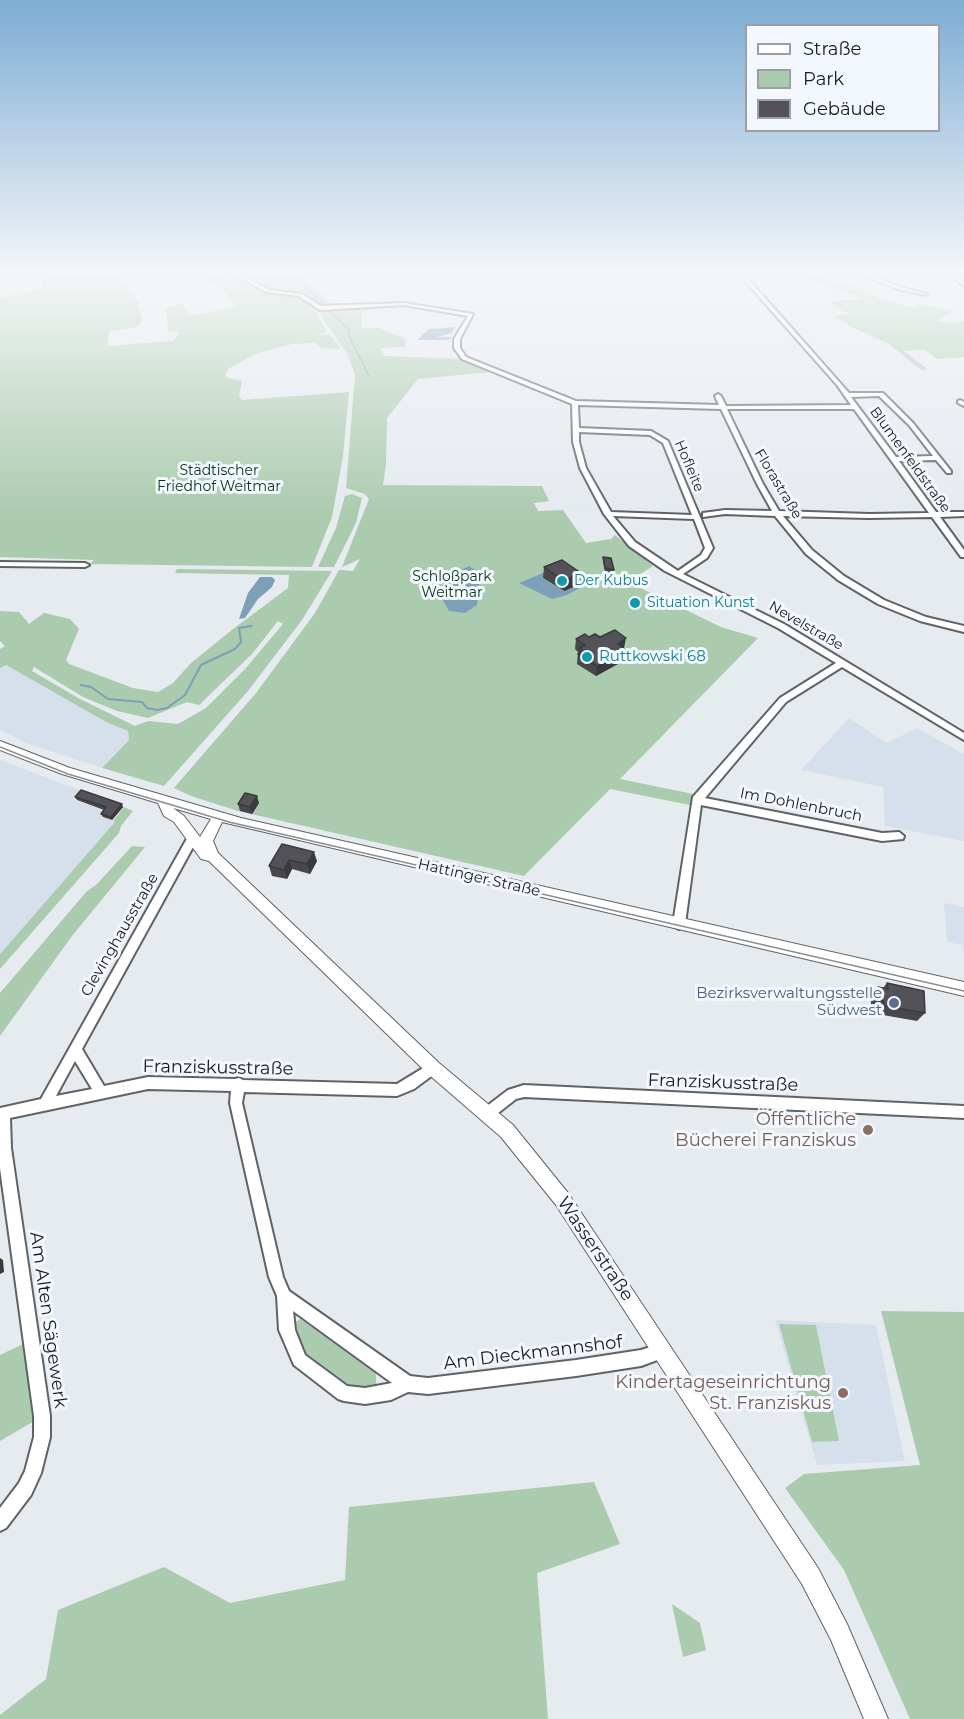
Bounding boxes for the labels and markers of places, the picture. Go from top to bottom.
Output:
place label: Der Kubus [574,573,648,589]
marker: Der Kubus [555,574,569,588]
place label: Situation Kunst [647,595,755,611]
marker: Situation Kunst [628,596,642,610]
place label: Ruttkowski 68 [599,648,706,666]
marker: Ruttkowski 68 [580,650,594,664]
place label: Bezirksverwaltungsstelle Südwest [696,985,882,1020]
marker: Bezirksverwaltungsstelle Südwest [887,996,901,1010]
place label: Öffentliche Bücherei Franziskus [675,1109,856,1152]
marker: Öffentliche Bücherei Franziskus [861,1123,875,1137]
place label: Kindertageseinrichtung St. Franziskus [615,1372,831,1414]
marker: Kindertageseinrichtung St. Franziskus [836,1386,850,1400]

